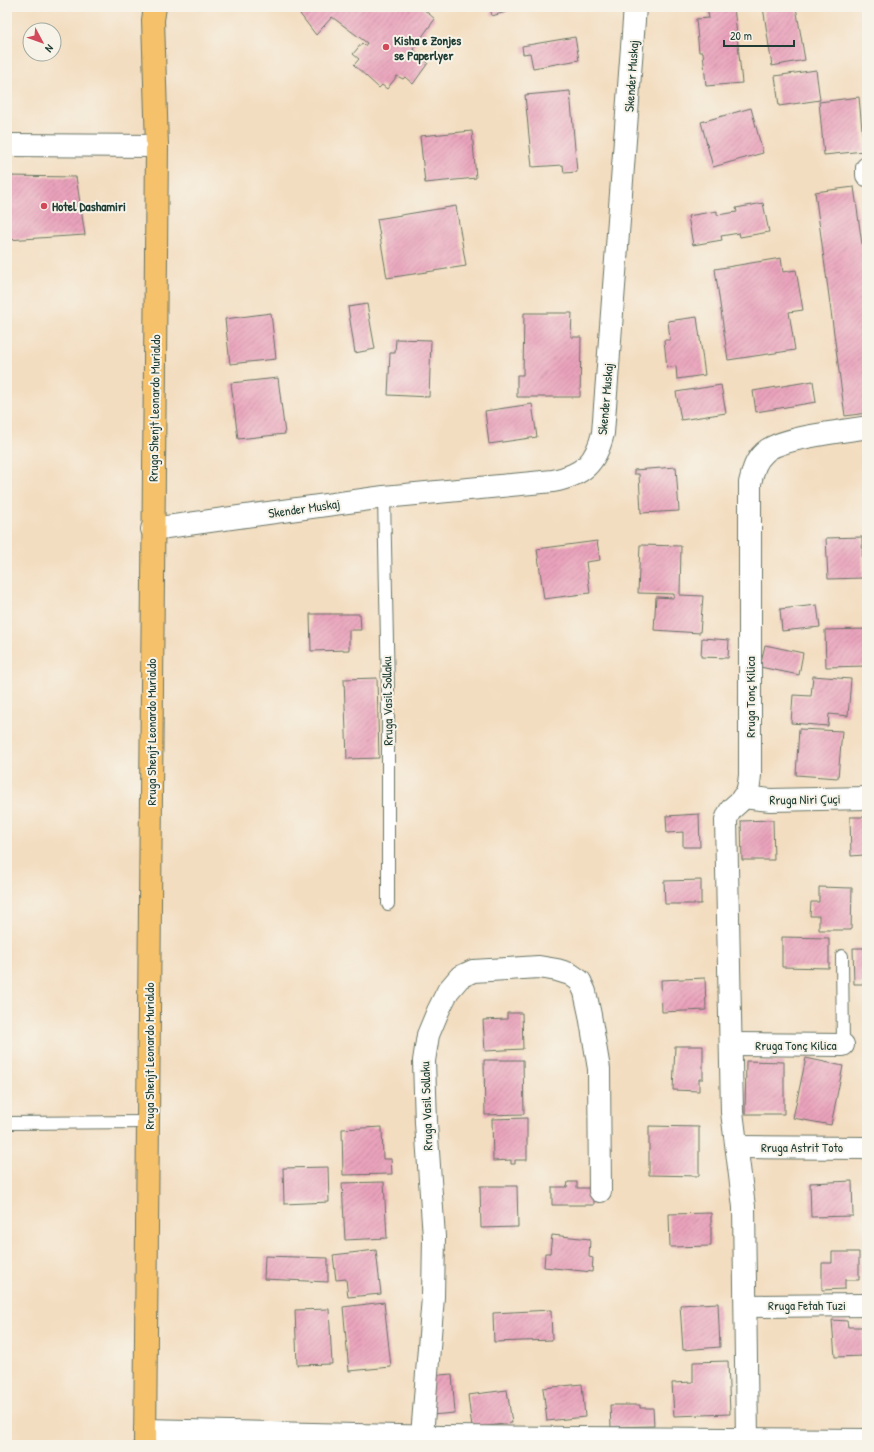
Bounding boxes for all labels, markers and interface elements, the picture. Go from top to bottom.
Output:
north arrow [22,22,62,62]
scale bar [724,22,794,48]
text: 20 m [730,27,752,44]
place label: Kisha e Zonjes se Paperlyer [394,31,461,65]
street label: Skender Muskaj [620,39,642,113]
text: N [42,42,57,55]
marker: Kisha e Zonjes se Paperlyer [381,42,391,52]
place label: Hotel Dashamiri [52,197,126,215]
marker: Hotel Dashamiri [39,201,49,211]
street label: Rruga Shenjt Leonardo Murialdo [144,334,164,482]
street label: Skender Muskaj [593,362,617,436]
street label: Skender Muskaj [267,494,341,522]
street label: Rruga Vasil Sollaku [377,656,397,746]
street label: Rruga Tonç Kilica [741,656,759,738]
street label: Rruga Shenjt Leonardo Murialdo [142,658,160,806]
street label: Rruga Niri Çuçi [769,789,841,809]
street label: Rruga Shenjt Leonardo Murialdo [140,982,158,1130]
street label: Rruga Tonç Kilica [755,1036,837,1054]
street label: Rruga Vasil Sollaku [415,1061,437,1151]
street label: Rruga Astrit Toto [761,1138,843,1156]
street label: Rruga Fetah Tuzi [768,1296,846,1314]

